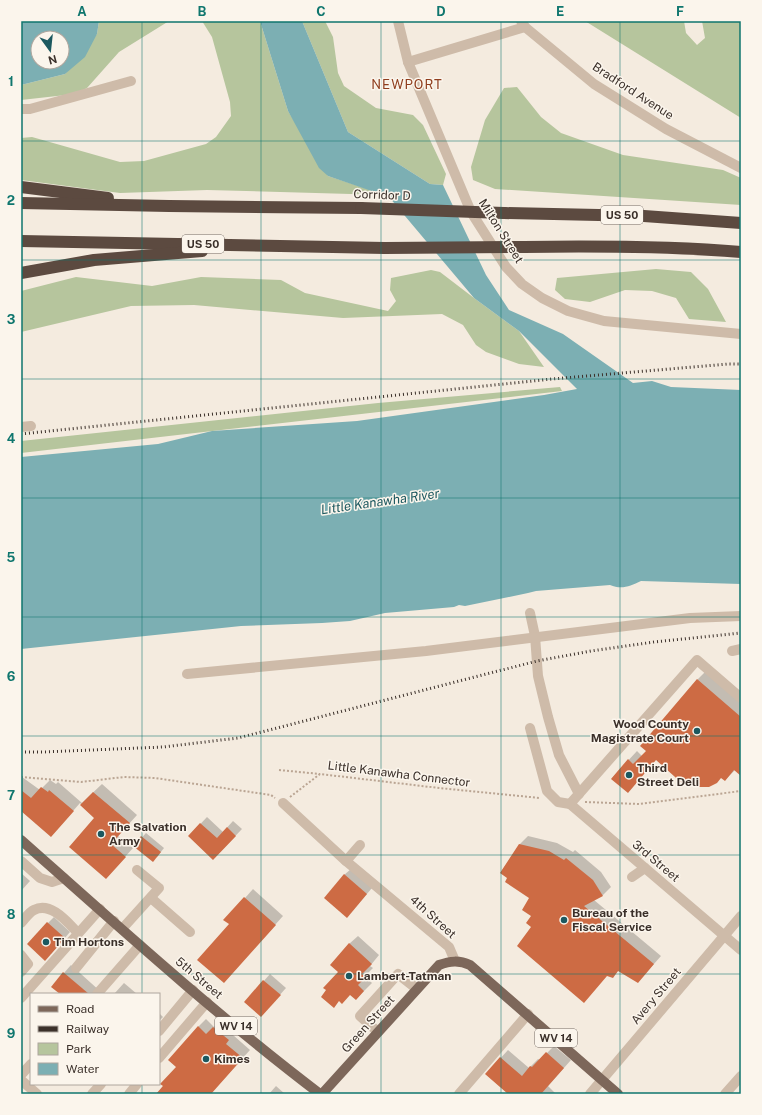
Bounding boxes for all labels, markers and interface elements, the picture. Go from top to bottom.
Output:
text: A [77,4,87,19]
text: B [198,4,207,19]
text: C [316,4,326,19]
text: D [436,4,446,19]
text: E [556,4,564,19]
text: F [676,4,684,19]
north arrow [30,30,70,70]
text: N [47,53,58,67]
street label: Bradford Avenue [590,60,676,122]
text: 1 [8,74,14,89]
district label: NEWPORT [371,77,443,92]
street label: Corridor D [353,187,411,203]
text: 2 [7,193,15,208]
street label: Milton Street [476,196,526,266]
road number: US 50 [601,206,643,224]
road number: US 50 [182,235,224,253]
text: 3 [7,312,16,327]
text: 4 [7,431,16,446]
water label: Little Kanawha River [320,486,440,517]
text: 5 [7,550,16,565]
text: 6 [7,669,16,684]
place label: Wood County Magistrate Court [591,717,689,745]
marker: Wood County Magistrate Court [692,726,702,736]
street label: Little Kanawha Connector [327,758,471,790]
place label: Third Street Deli [637,761,699,789]
marker: Third Street Deli [624,770,634,780]
text: 7 [7,788,15,803]
place label: The Salvation Army [109,820,187,848]
marker: The Salvation Army [96,829,106,839]
street label: 3rd Street [630,837,683,885]
street label: 4th Street [407,893,459,942]
place label: Bureau of the Fiscal Service [572,906,652,934]
text: 8 [7,907,16,922]
marker: Bureau of the Fiscal Service [559,915,569,925]
place label: Tim Hortons [54,935,124,949]
marker: Tim Hortons [41,937,51,947]
street label: 5th Street [173,954,226,1002]
street label: Avery Street [628,965,684,1027]
place label: Lambert-Tatman [357,969,451,983]
marker: Lambert-Tatman [344,971,354,981]
street label: Green Street [339,992,397,1055]
legend [30,993,160,1085]
text: Road [66,1002,94,1016]
road number: WV 14 [215,1017,257,1035]
text: Railway [66,1022,110,1036]
text: 9 [7,1026,15,1041]
road number: WV 14 [535,1029,577,1047]
text: Park [66,1042,92,1056]
place label: Kimes [214,1052,250,1066]
marker: Kimes [201,1054,211,1064]
text: Water [66,1062,100,1076]

